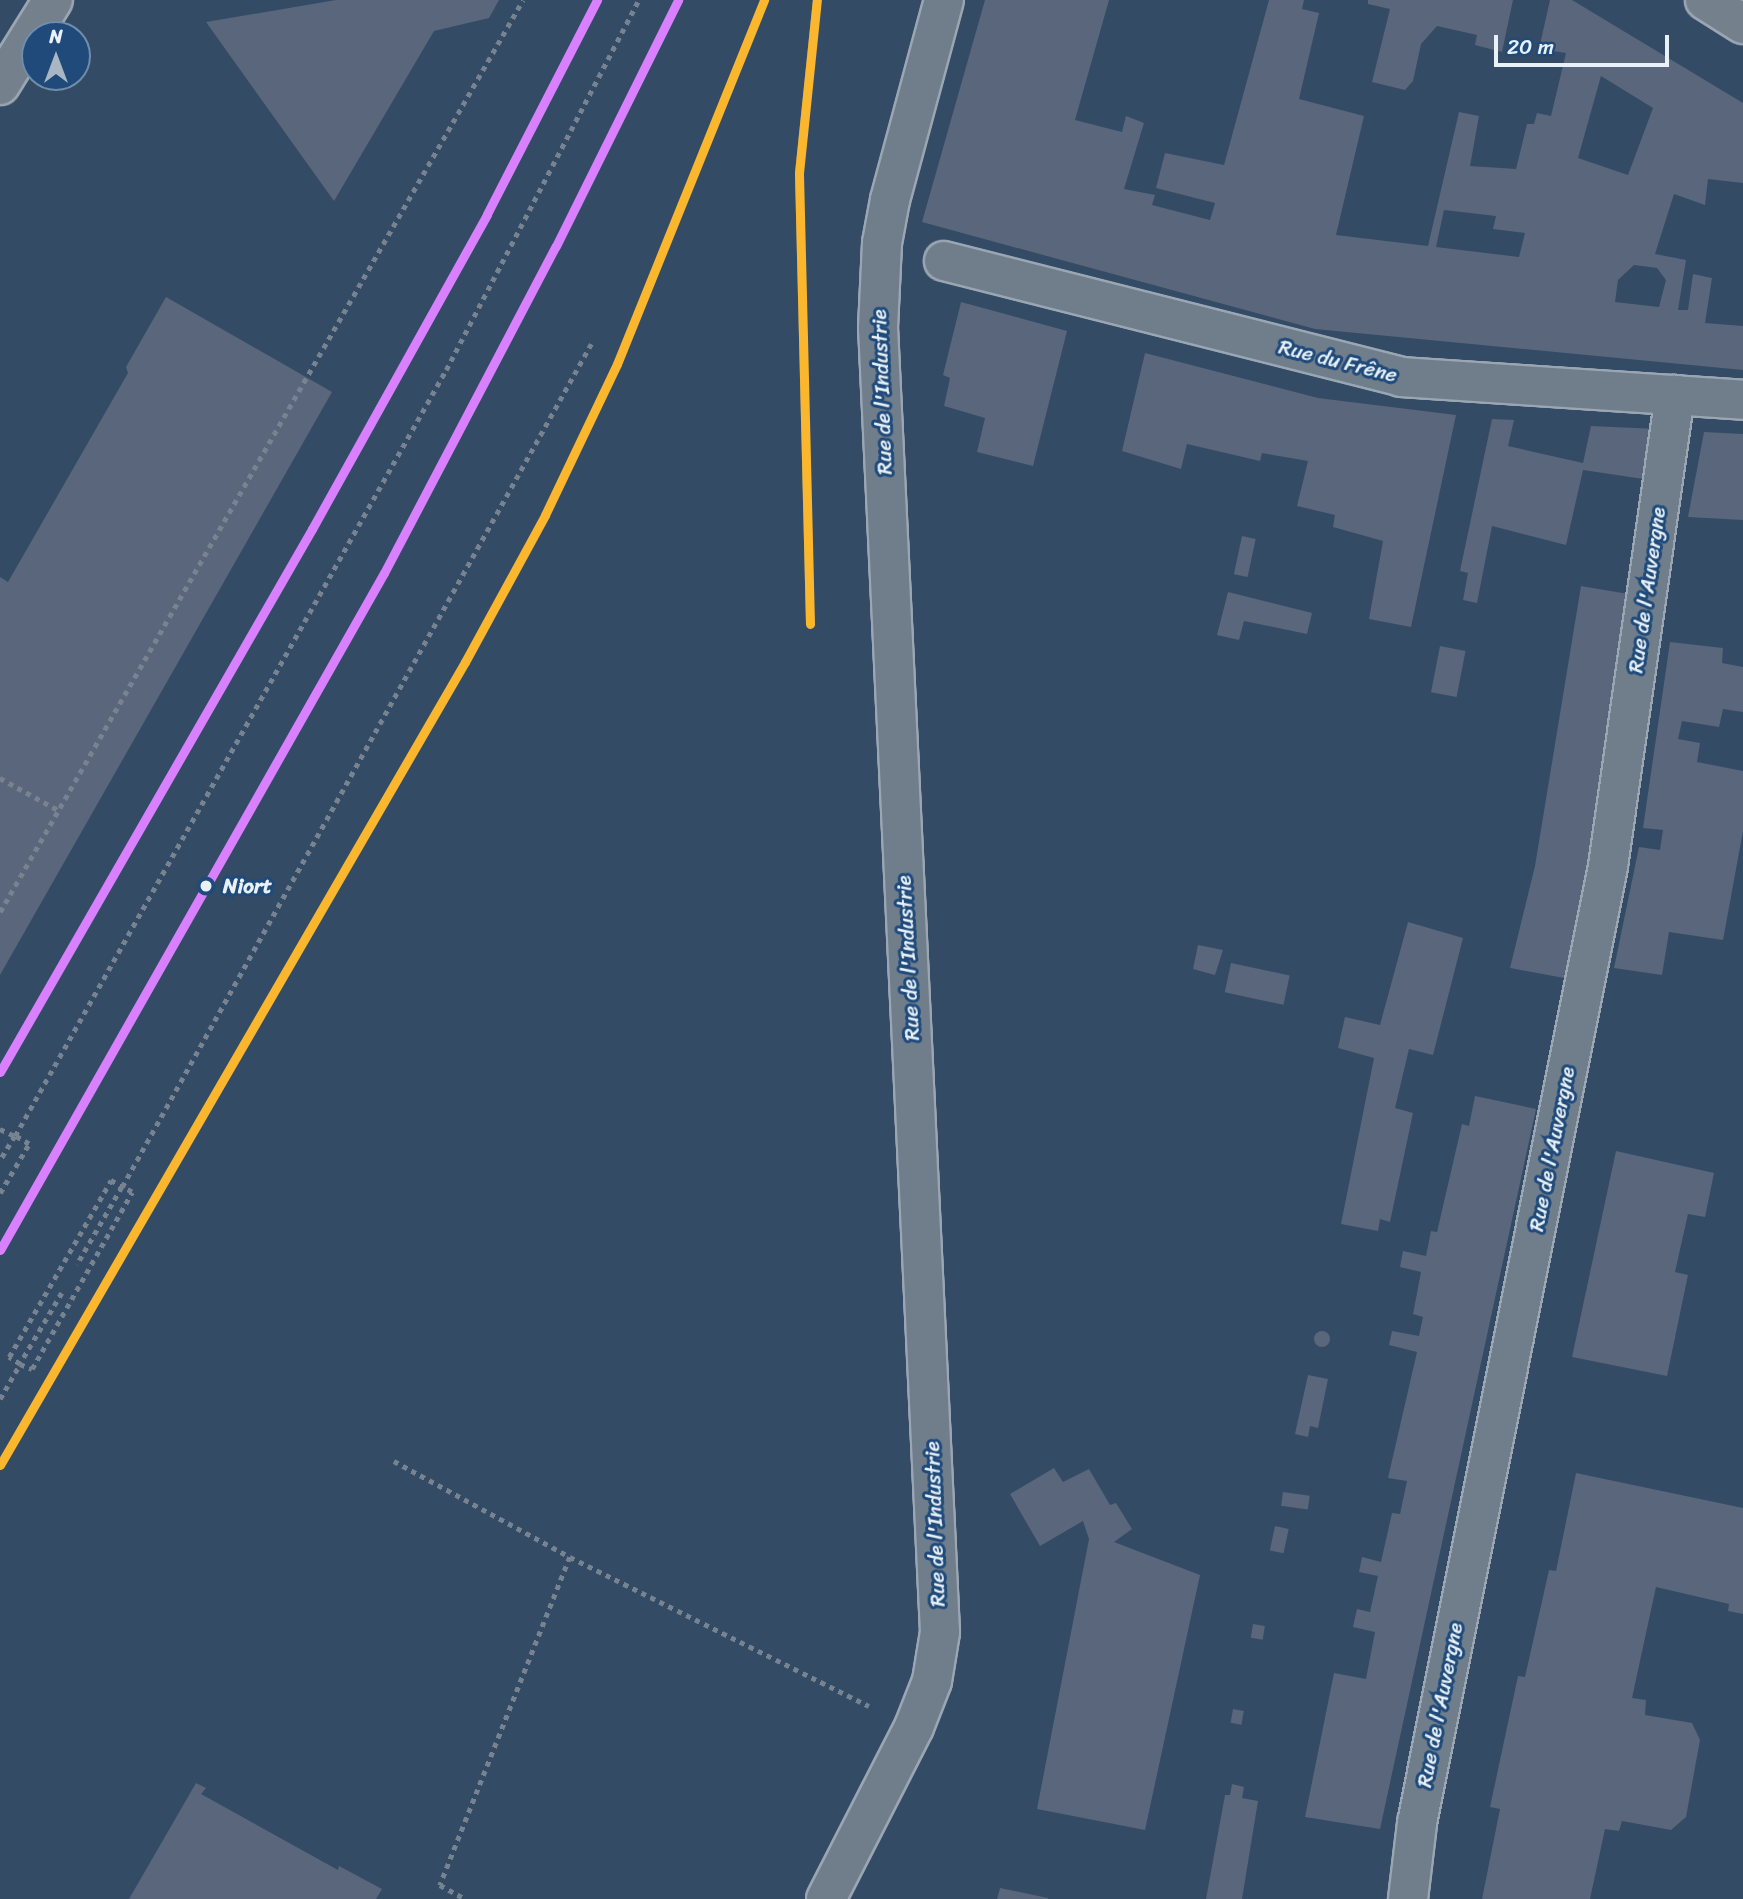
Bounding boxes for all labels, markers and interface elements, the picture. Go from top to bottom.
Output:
text: N [49,20,63,53]
north arrow [21,21,91,91]
scale bar [1498,21,1673,65]
text: 20 m [1507,28,1554,66]
street label: Rue de l'Industrie [866,308,898,476]
street label: Rue du Frêne [1276,334,1400,388]
street label: Rue de l'Auvergne [1623,505,1671,675]
place label: Niort [223,873,272,899]
street label: Rue de l'Industrie [891,874,925,1042]
marker: Niort [195,875,217,897]
street label: Rue de l'Auvergne [1524,1064,1580,1234]
street label: Rue de l'Industrie [919,1440,951,1608]
street label: Rue de l'Auvergne [1412,1620,1468,1790]

